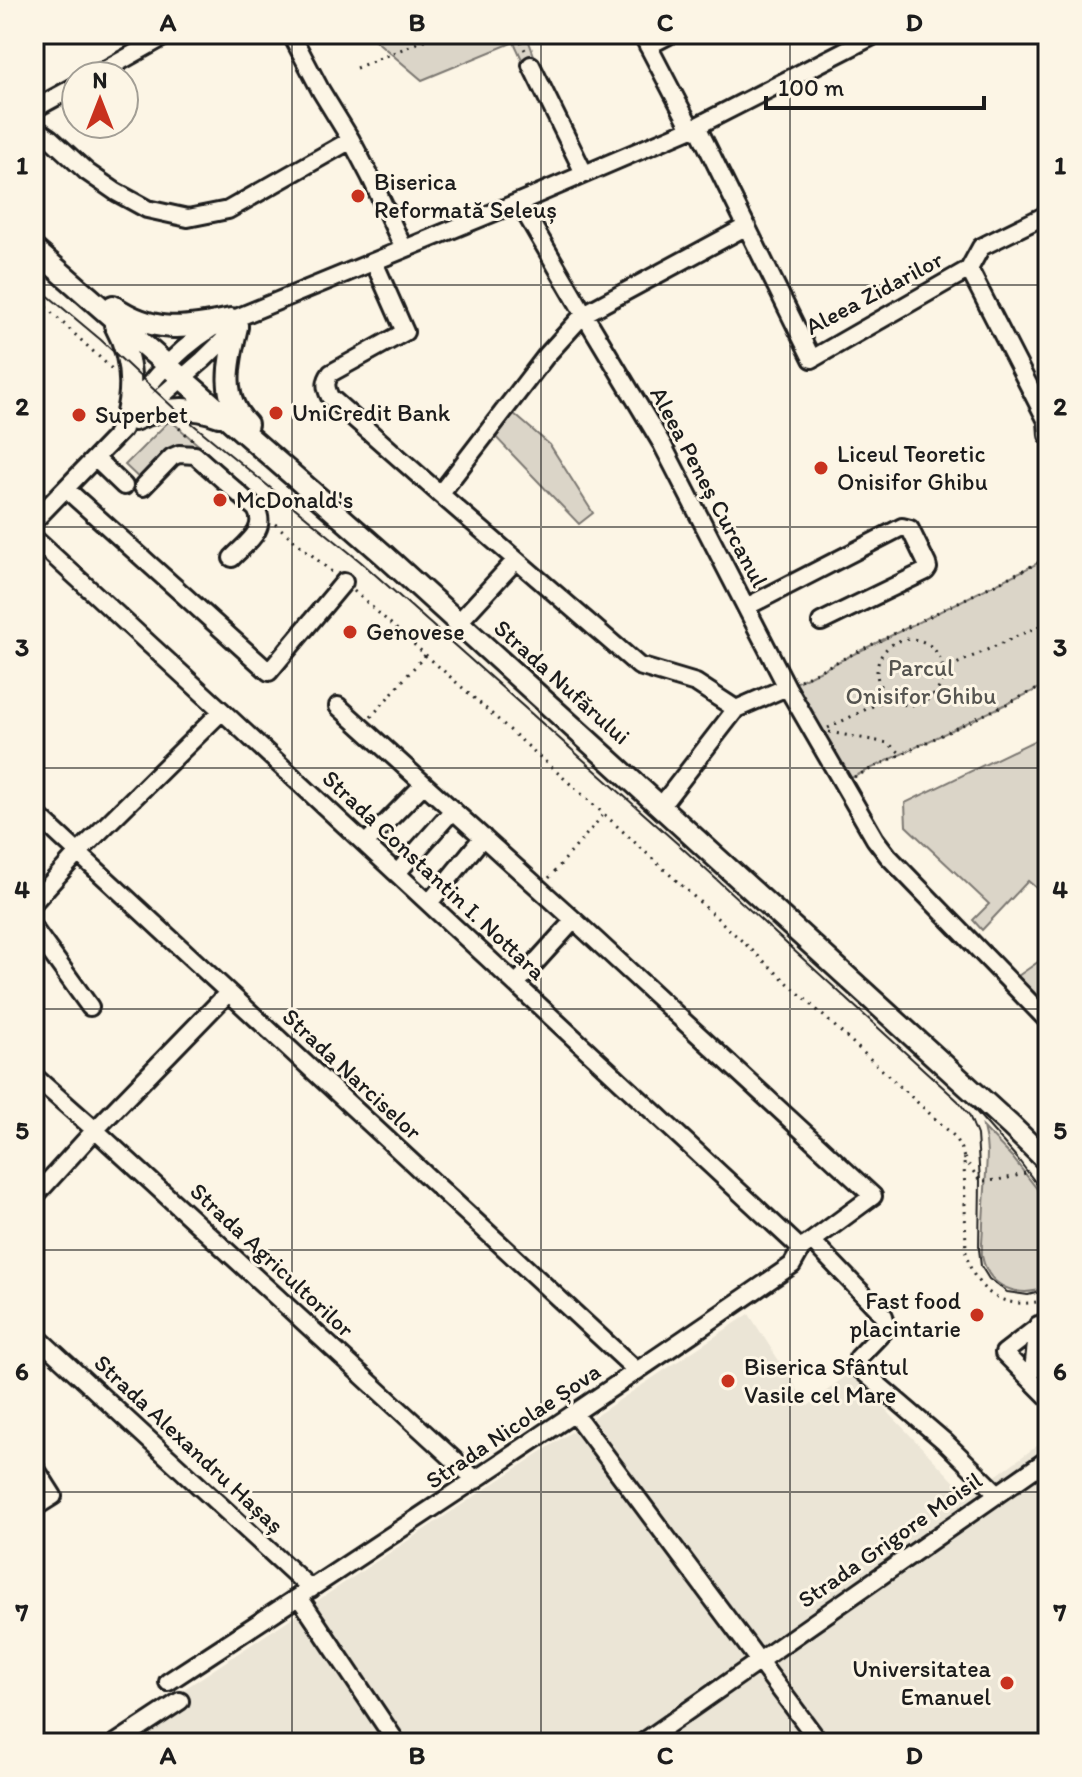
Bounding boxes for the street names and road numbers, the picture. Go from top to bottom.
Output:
street label: Aleea Zidarilor [800,244,948,341]
street label: Aleea Peneș Curcanul [644,381,775,592]
street label: Strada Nufărului [488,613,636,750]
street label: Strada Constantin I. Nottara [317,763,553,986]
street label: Strada Narciselor [277,1002,428,1146]
street label: Strada Agricultorilor [184,1176,360,1343]
street label: Strada Alexandru Hașaș [88,1348,290,1539]
street label: Strada Nicolae Șova [420,1356,606,1495]
street label: Strada Grigore Moisil [792,1465,988,1614]

